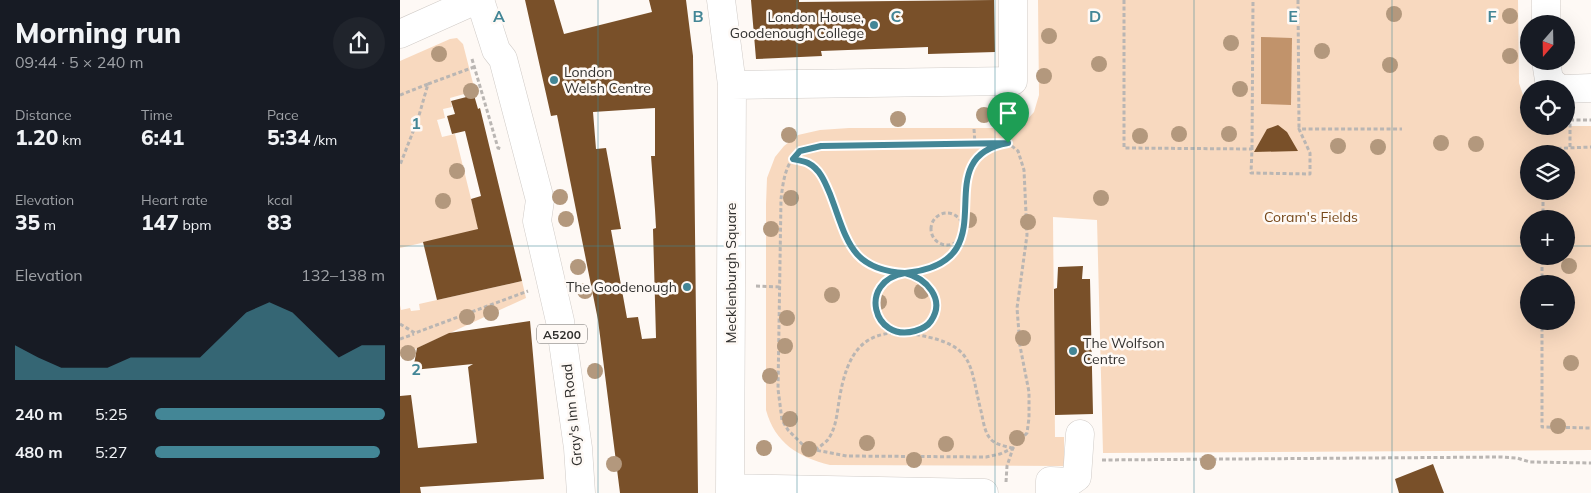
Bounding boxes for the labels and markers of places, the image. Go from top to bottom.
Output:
place label: London House, Goodenough College [730,8,864,42]
marker: London House, Goodenough College [868,19,880,31]
place label: London Welsh Centre [564,63,651,97]
marker: London Welsh Centre [548,74,560,86]
pin [987,92,1029,143]
place label: The Goodenough [566,278,677,296]
marker: The Goodenough [681,281,693,293]
place label: The Wolfson Centre [1083,334,1165,368]
marker: The Wolfson Centre [1067,345,1079,357]

